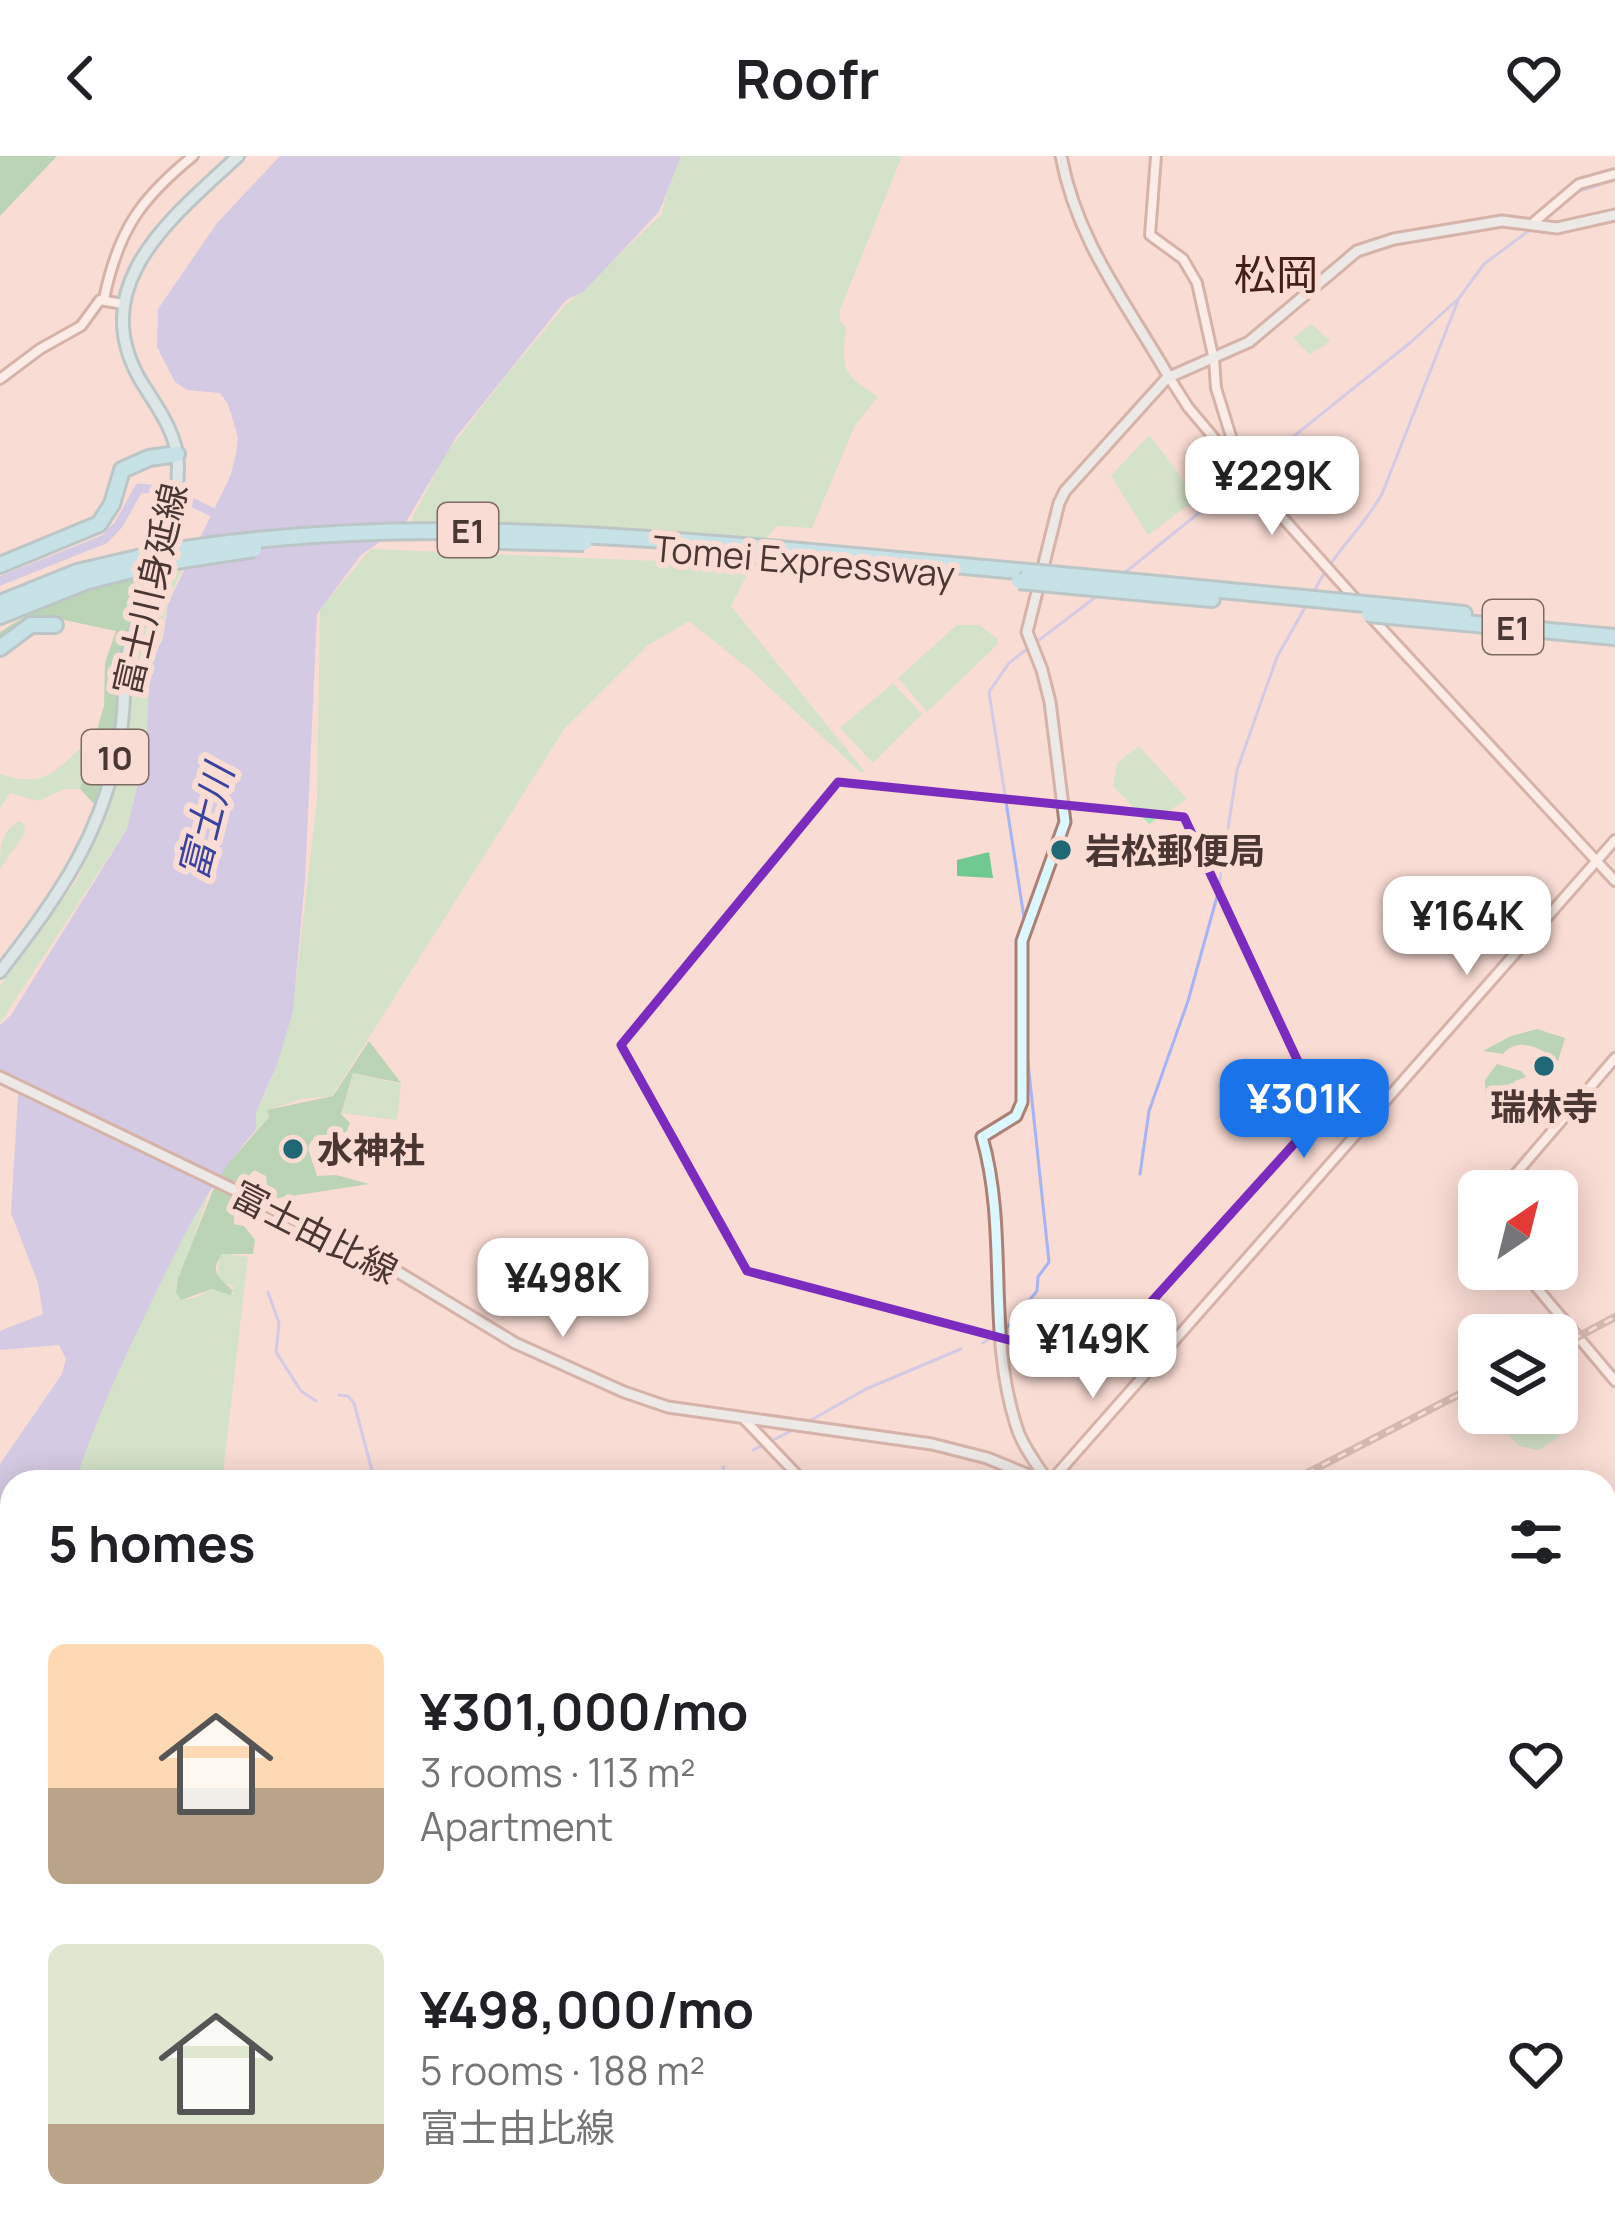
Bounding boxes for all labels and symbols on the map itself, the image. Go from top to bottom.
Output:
district label: 松岡 [1234,245,1318,303]
pin: ¥229K [1188,436,1356,538]
street label: 富士川身延線 [102,478,198,700]
road number: E1 [438,503,498,557]
street label: Tomei Expressway [651,523,957,599]
road number: E1 [1483,600,1543,654]
road number: 10 [82,730,148,784]
water label: 富士川 [165,755,246,885]
place label: 岩松郵便局 [1085,826,1265,875]
marker: 岩松郵便局 [1048,837,1074,863]
pin: ¥164K [1383,876,1551,978]
marker: 瑞林寺 [1531,1053,1557,1079]
pin: ¥301K [1220,1059,1388,1161]
place label: 瑞林寺 [1490,1082,1598,1131]
place label: 水神社 [317,1125,425,1174]
marker: 水神社 [280,1136,306,1162]
street label: 富士由比線 [224,1169,406,1295]
north arrow [1458,1170,1578,1290]
pin: ¥498K [479,1238,647,1340]
pin: ¥149K [1009,1299,1177,1401]

